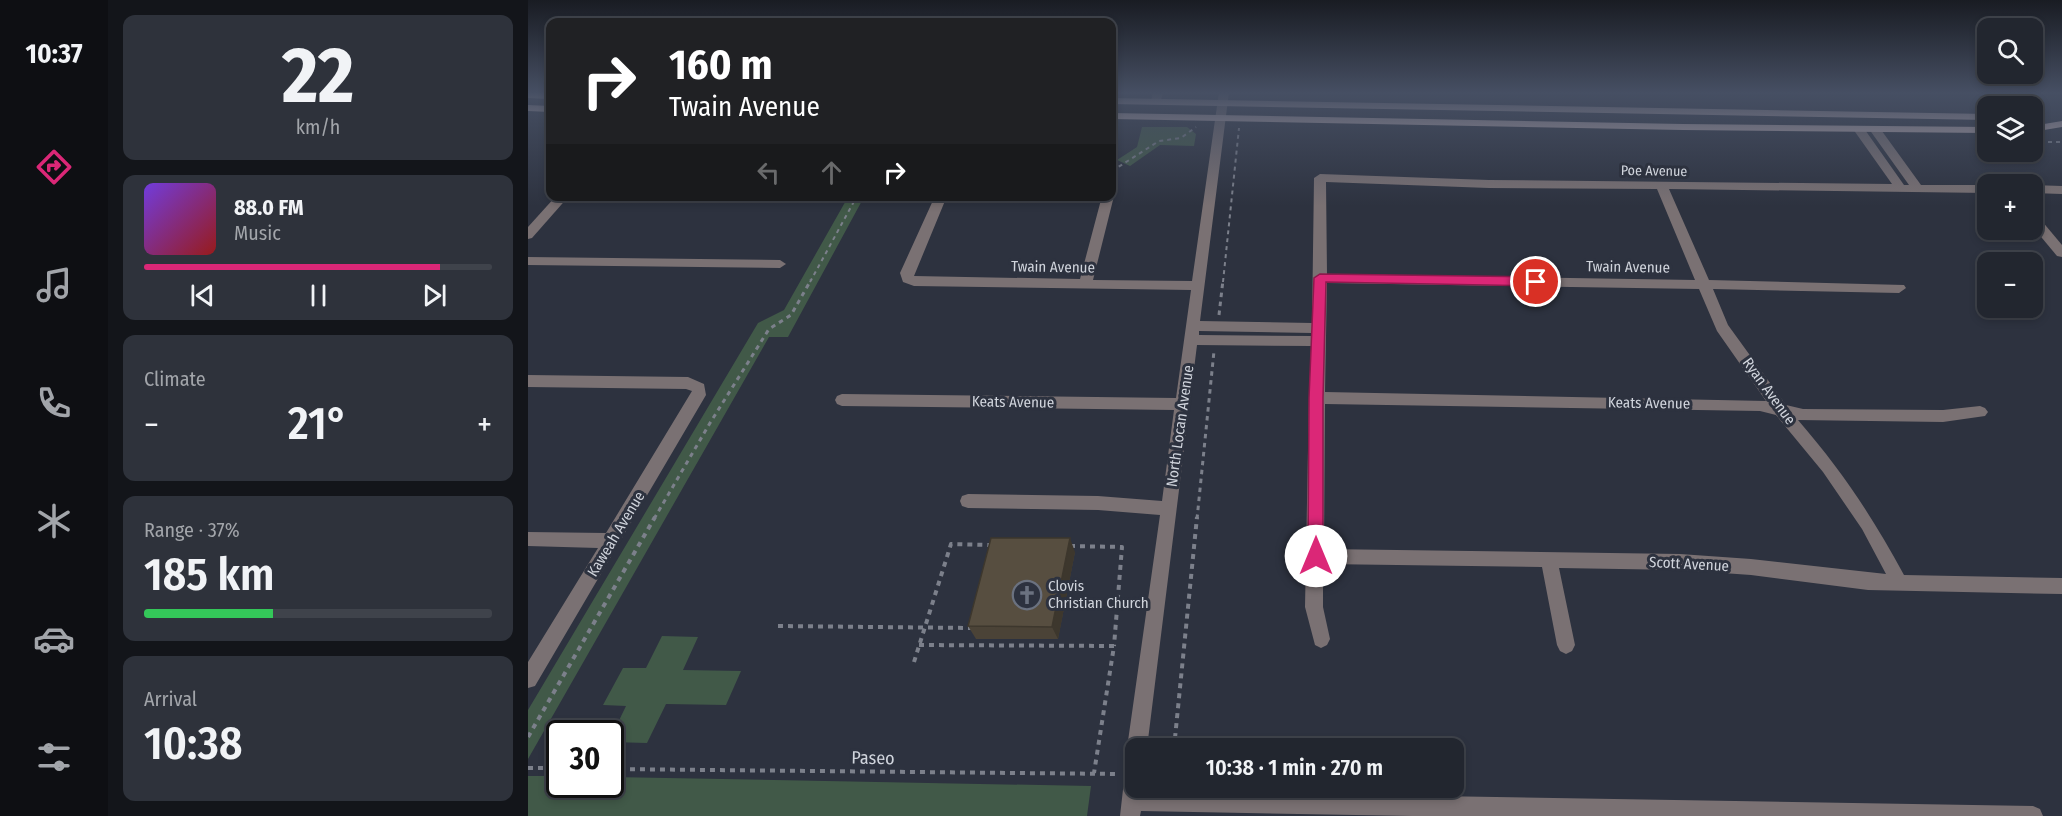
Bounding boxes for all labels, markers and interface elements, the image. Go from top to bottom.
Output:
map controls [1977,18,2043,318]
button: search [1977,18,2043,84]
text: 22 [282,29,354,123]
text: 10:37 [26,38,82,70]
text: 160 m [669,40,772,90]
icon: right [570,42,648,120]
text: Twain Avenue [669,91,820,123]
button: layers [1977,96,2043,162]
text: km/h [296,115,340,139]
icon: directions [33,146,75,188]
icon: left [752,156,785,189]
icon: ahead [815,156,848,189]
icon: right [878,156,911,189]
street label: Poe Avenue [1621,162,1687,180]
button: + [1977,174,2043,240]
text: 88.0 FM [234,194,304,221]
text: Music [234,221,281,245]
button: − [1977,252,2043,318]
pin [1510,256,1561,307]
street label: Twain Avenue [1011,257,1095,277]
street label: Twain Avenue [1586,257,1670,277]
icon: music [33,264,75,306]
icon: arrive [1519,265,1552,298]
icon: previous [186,279,219,312]
icon: pause [302,279,335,312]
icon: next [418,279,451,312]
street label: Ryan Avenue [1739,354,1799,428]
street label: North Locan Avenue [1163,364,1197,488]
text: Climate [144,367,206,391]
icon: phone [33,382,75,424]
street label: Keats Avenue [972,392,1054,412]
street label: Keats Avenue [1608,393,1690,413]
text: 21° [288,397,348,451]
text: − [144,405,159,445]
text: + [477,405,492,445]
street label: Kaweah Avenue [584,488,648,580]
icon: climate [33,500,75,542]
text: Range · 37% [144,518,240,542]
position arrow [1284,524,1348,588]
text: 185 km [144,548,274,602]
street label: Scott Avenue [1649,553,1729,575]
place label: Clovis Christian Church [1048,577,1149,612]
church icon: Clovis Christian Church [1011,579,1043,611]
icon: car [33,618,75,660]
text: Arrival [144,687,197,711]
text: 10:38 [144,717,242,771]
speed limit sign: 30 [546,720,624,798]
icon: filters [33,736,75,778]
street label: Paseo [851,747,895,769]
text: 10:38 · 1 min · 270 m [1206,754,1383,781]

